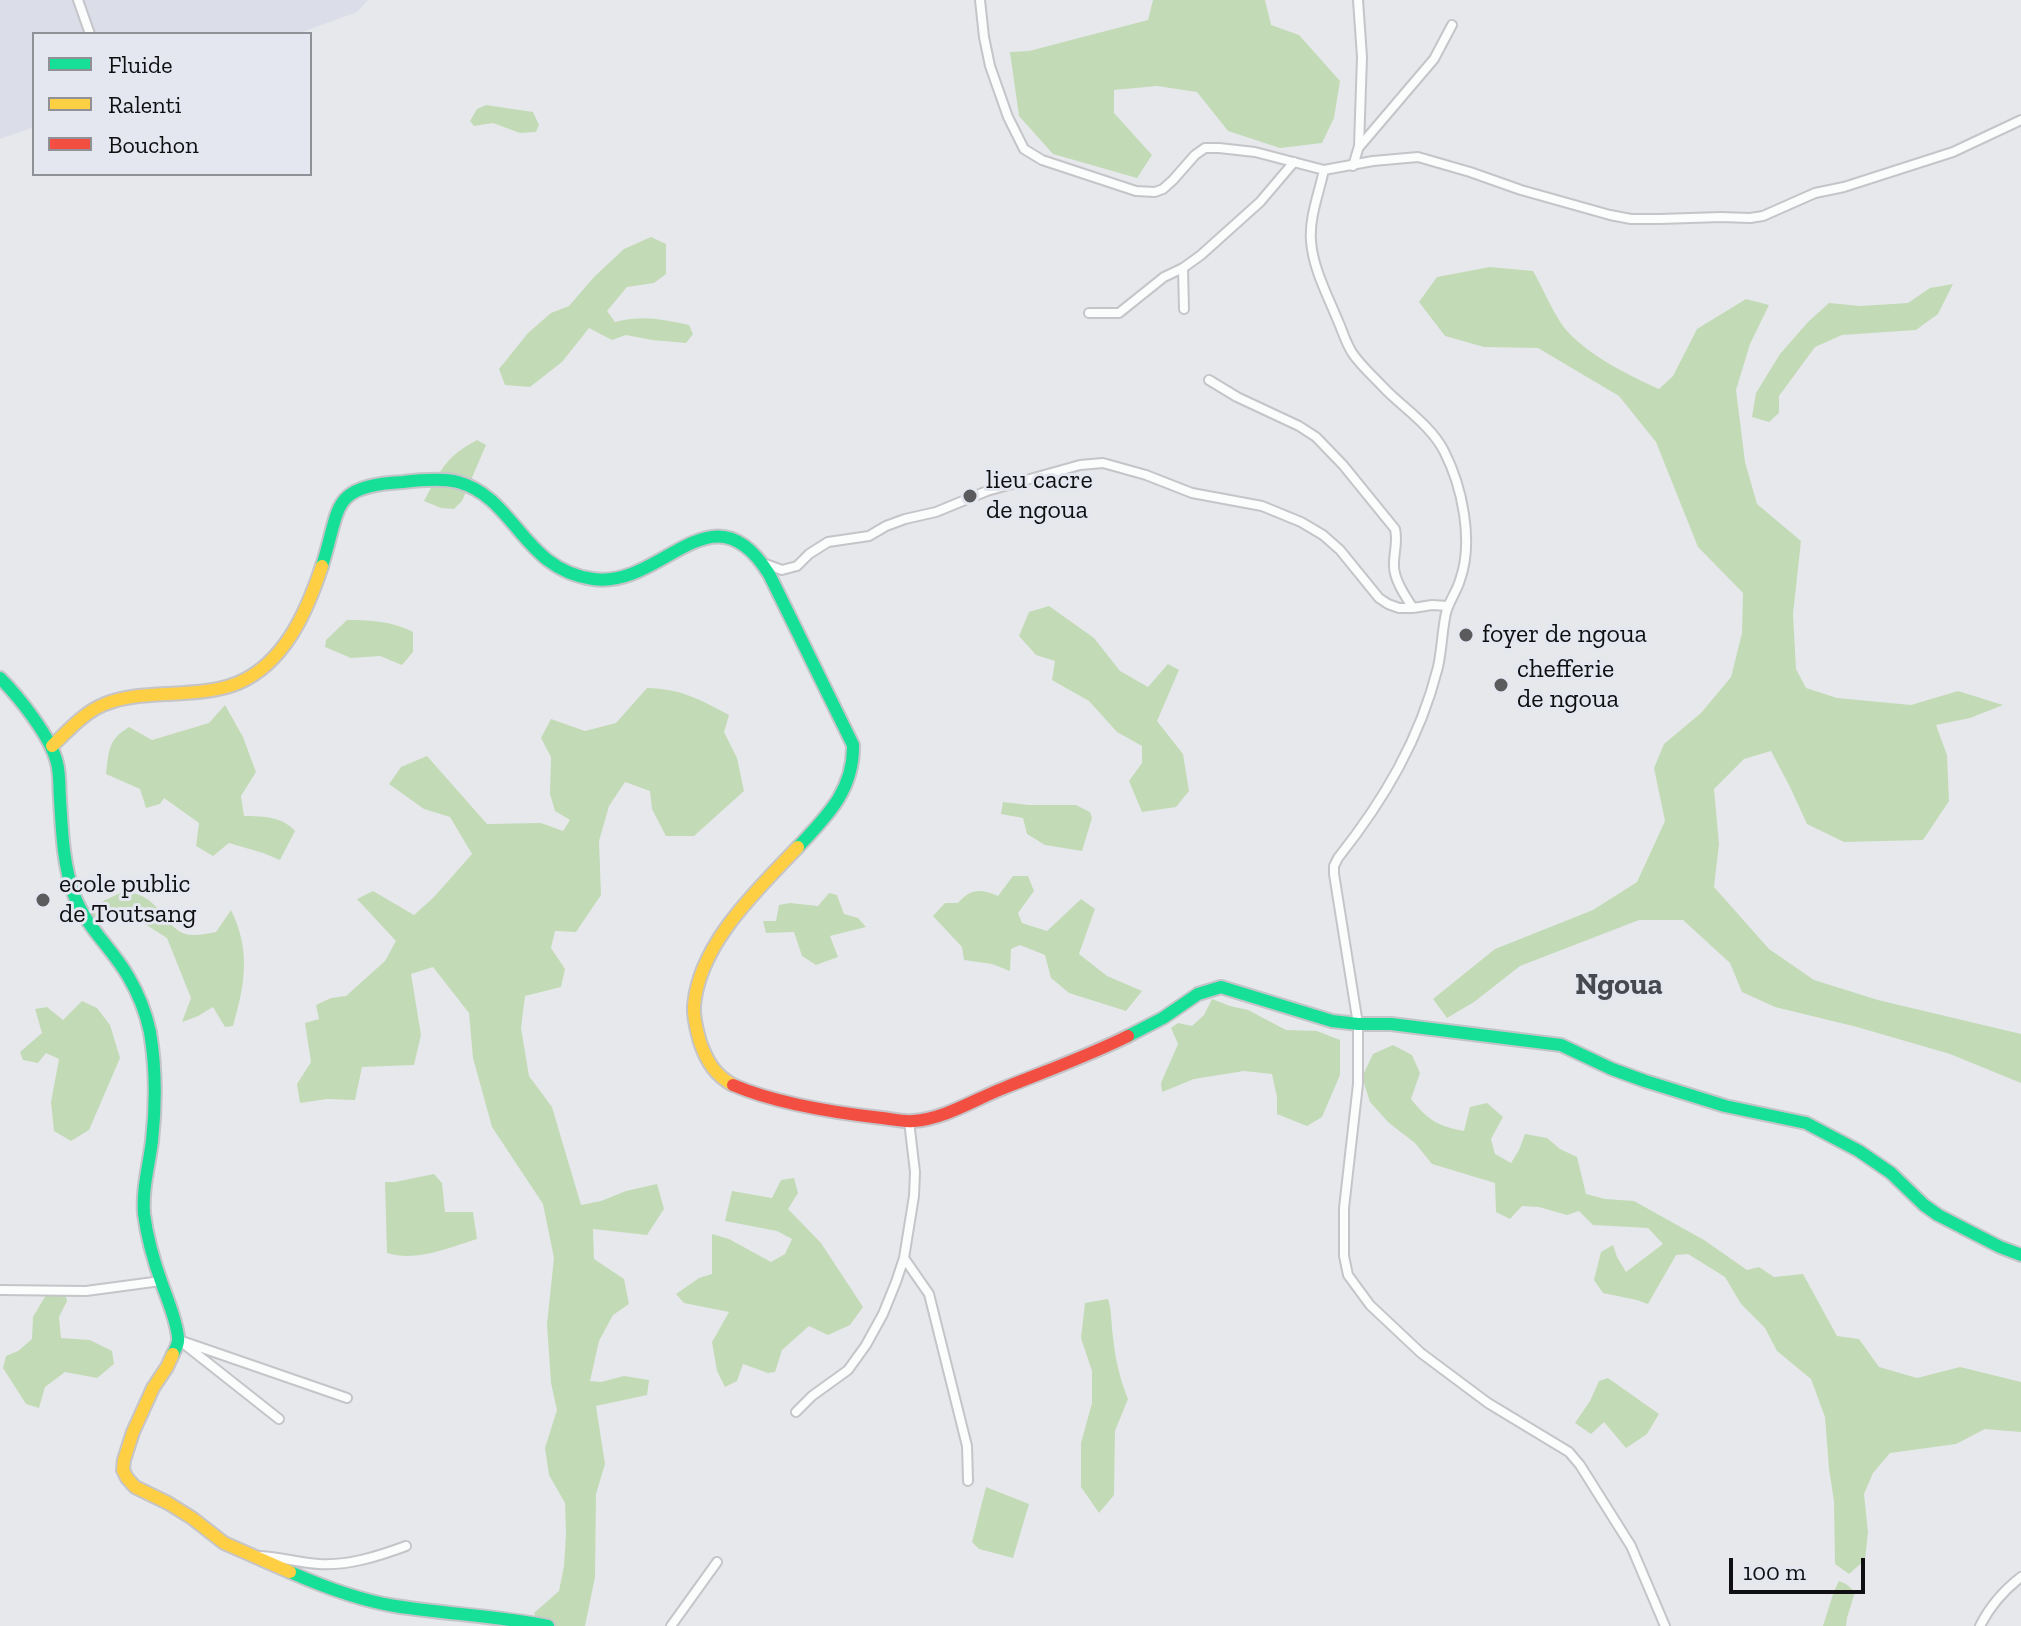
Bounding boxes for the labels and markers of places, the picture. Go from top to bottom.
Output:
place label: lieu cacre de ngoua [986,465,1093,526]
marker: lieu cacre de ngoua [961,487,979,505]
place label: foyer de ngoua [1482,619,1647,651]
marker: foyer de ngoua [1457,626,1475,644]
place label: chefferie de ngoua [1517,654,1619,716]
marker: chefferie de ngoua [1492,676,1510,694]
place label: ecole public de Toutsang [59,869,197,930]
marker: ecole public de Toutsang [34,891,52,909]

